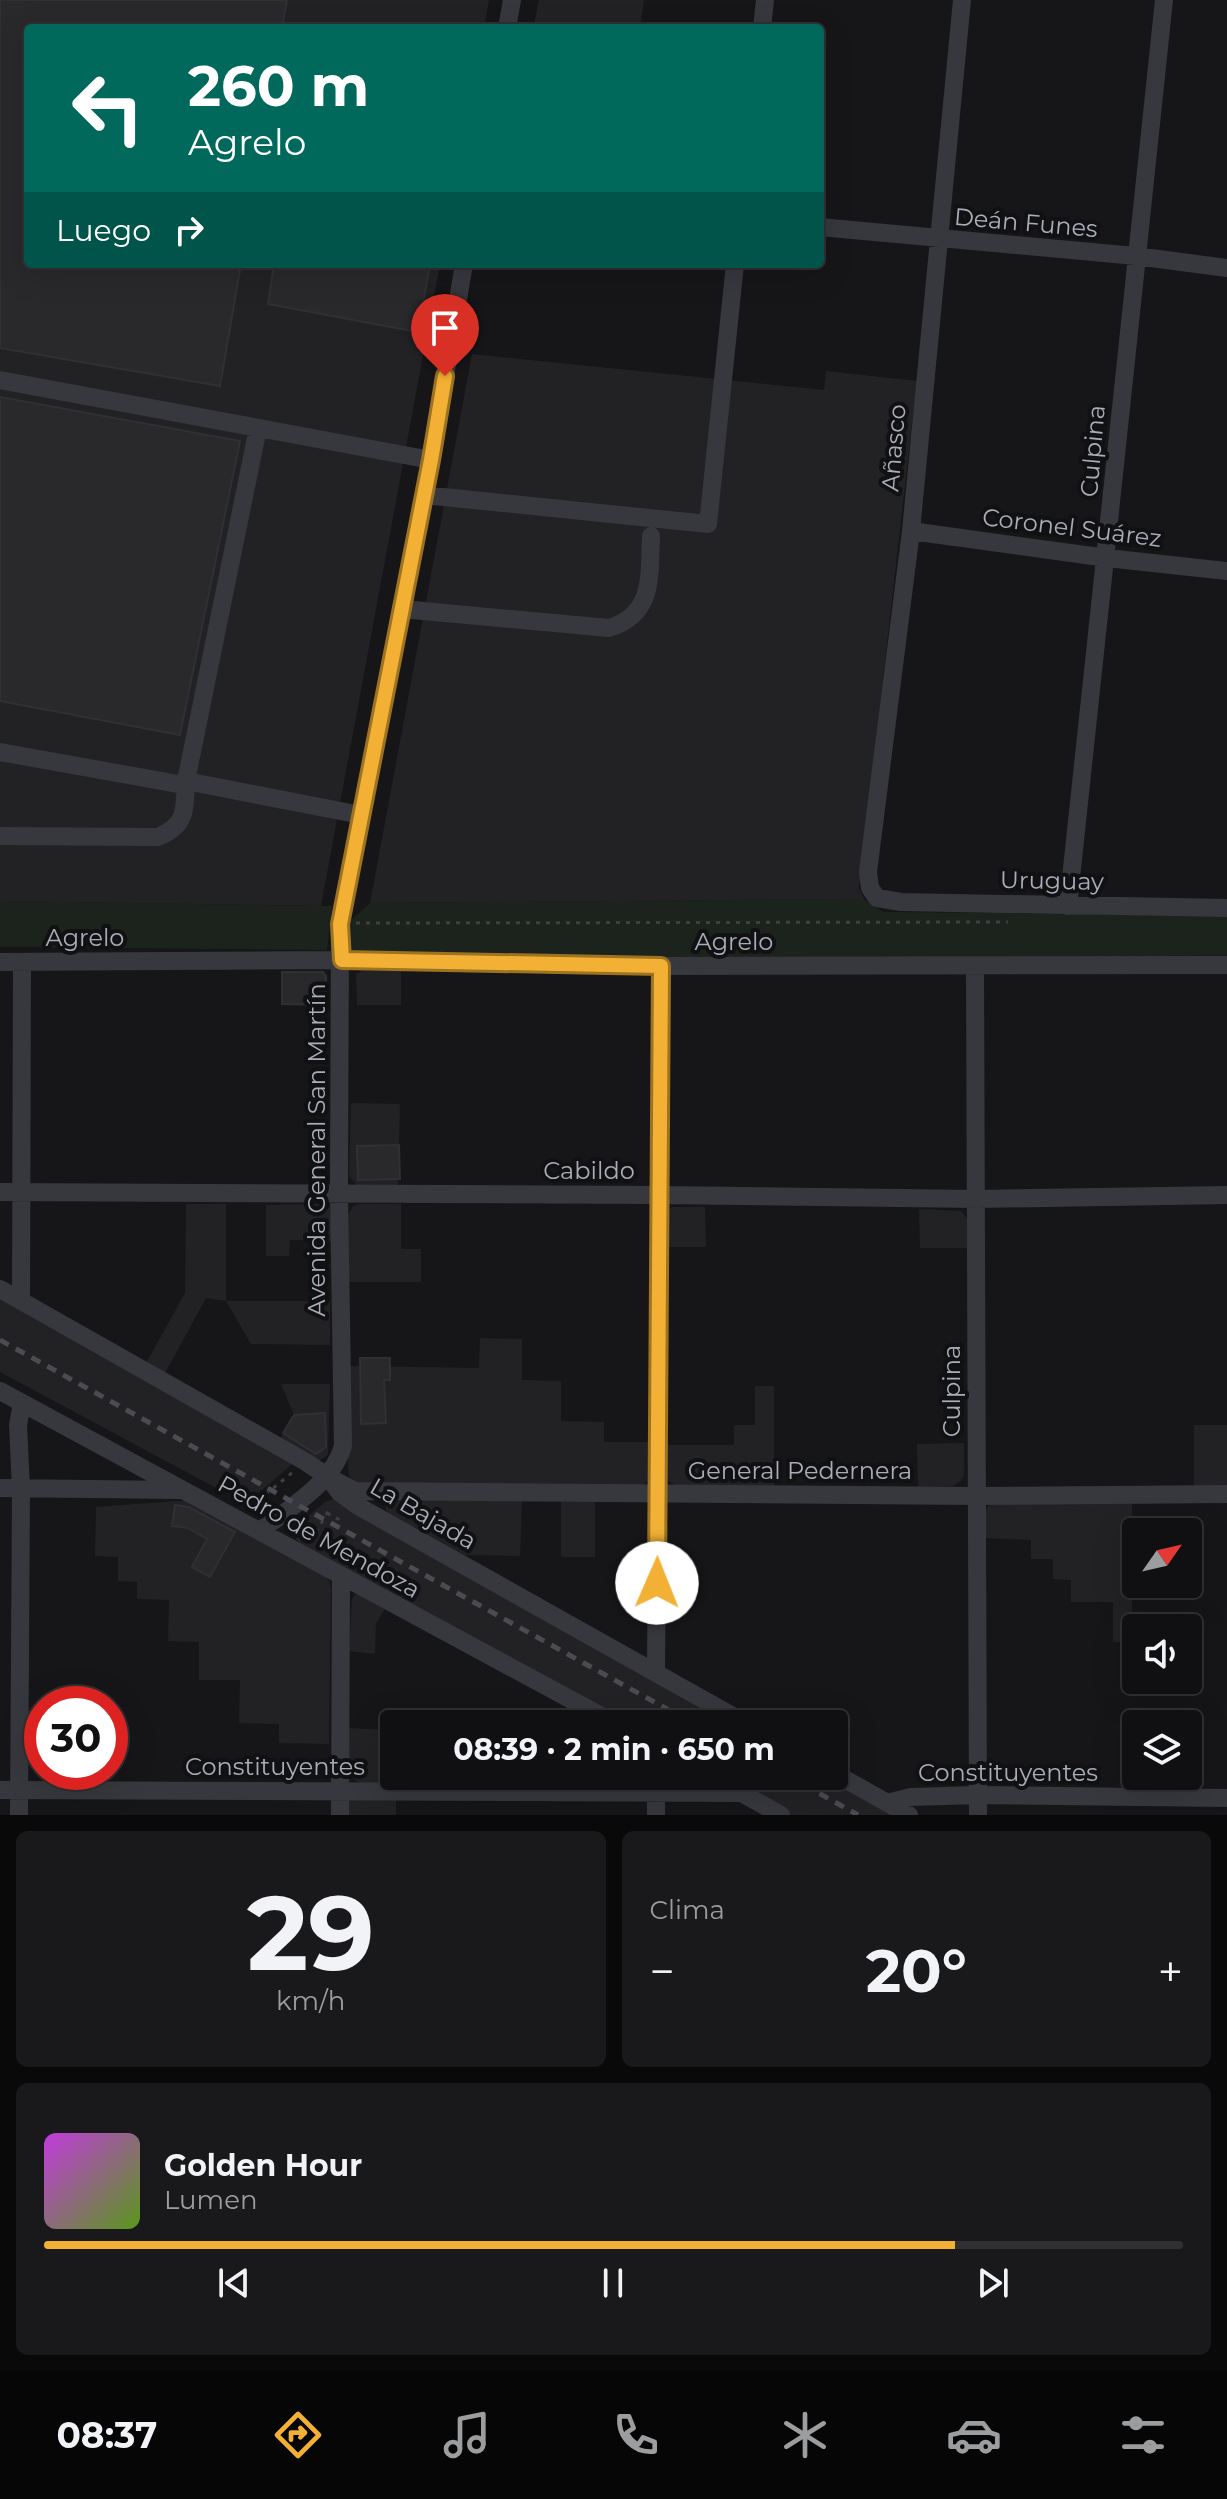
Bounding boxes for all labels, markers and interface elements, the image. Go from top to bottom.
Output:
text: 260 m [188,52,369,120]
icon: left [56,56,160,160]
text: Agrelo [188,120,306,164]
street label: Deán Funes [953,202,1099,243]
icon: right [167,208,211,252]
text: Luego [56,212,151,249]
pin [411,294,479,376]
icon: arrive [423,306,467,350]
street label: Añasco [875,403,912,493]
street label: Culpina [1074,404,1111,498]
street label: Coronel Suárez [981,502,1163,553]
street label: Uruguay [1000,865,1104,896]
street label: Agrelo [46,923,124,952]
street label: Agrelo [695,927,773,956]
street label: Avenida General San Martín [302,983,331,1317]
street label: Cabildo [543,1156,635,1185]
street label: Culpina [937,1345,966,1437]
street label: General Pedernera [688,1456,912,1485]
street label: Pedro de Mendoza [213,1469,425,1604]
street label: La Bajada [365,1472,482,1556]
north arrow [1122,1518,1202,1598]
map controls [1122,1518,1202,1790]
position arrow [615,1541,699,1625]
button: sound [1122,1614,1202,1694]
speed limit sign: 30 [24,1686,128,1790]
button: layers [1122,1710,1202,1790]
text: 08:39 · 2 min · 650 m [453,1731,775,1768]
street label: Constituyentes [185,1752,365,1781]
street label: Constituyentes [918,1758,1098,1787]
text: 29 [247,1869,375,1996]
text: Clima [650,1894,725,1926]
text: 20° [866,1934,967,2007]
text: − [650,1944,675,1998]
text: + [1158,1944,1183,1998]
text: km/h [276,1985,345,2017]
text: Golden Hour [164,2147,362,2184]
text: Lumen [164,2184,257,2216]
icon: previous [212,2261,256,2305]
icon: pause [591,2261,635,2305]
icon: next [971,2261,1015,2305]
icon: directions [270,2407,326,2463]
icon: music [439,2407,495,2463]
icon: phone [608,2407,664,2463]
icon: climate [777,2407,833,2463]
icon: car [946,2407,1002,2463]
icon: filters [1115,2407,1171,2463]
text: 08:37 [56,2413,157,2457]

